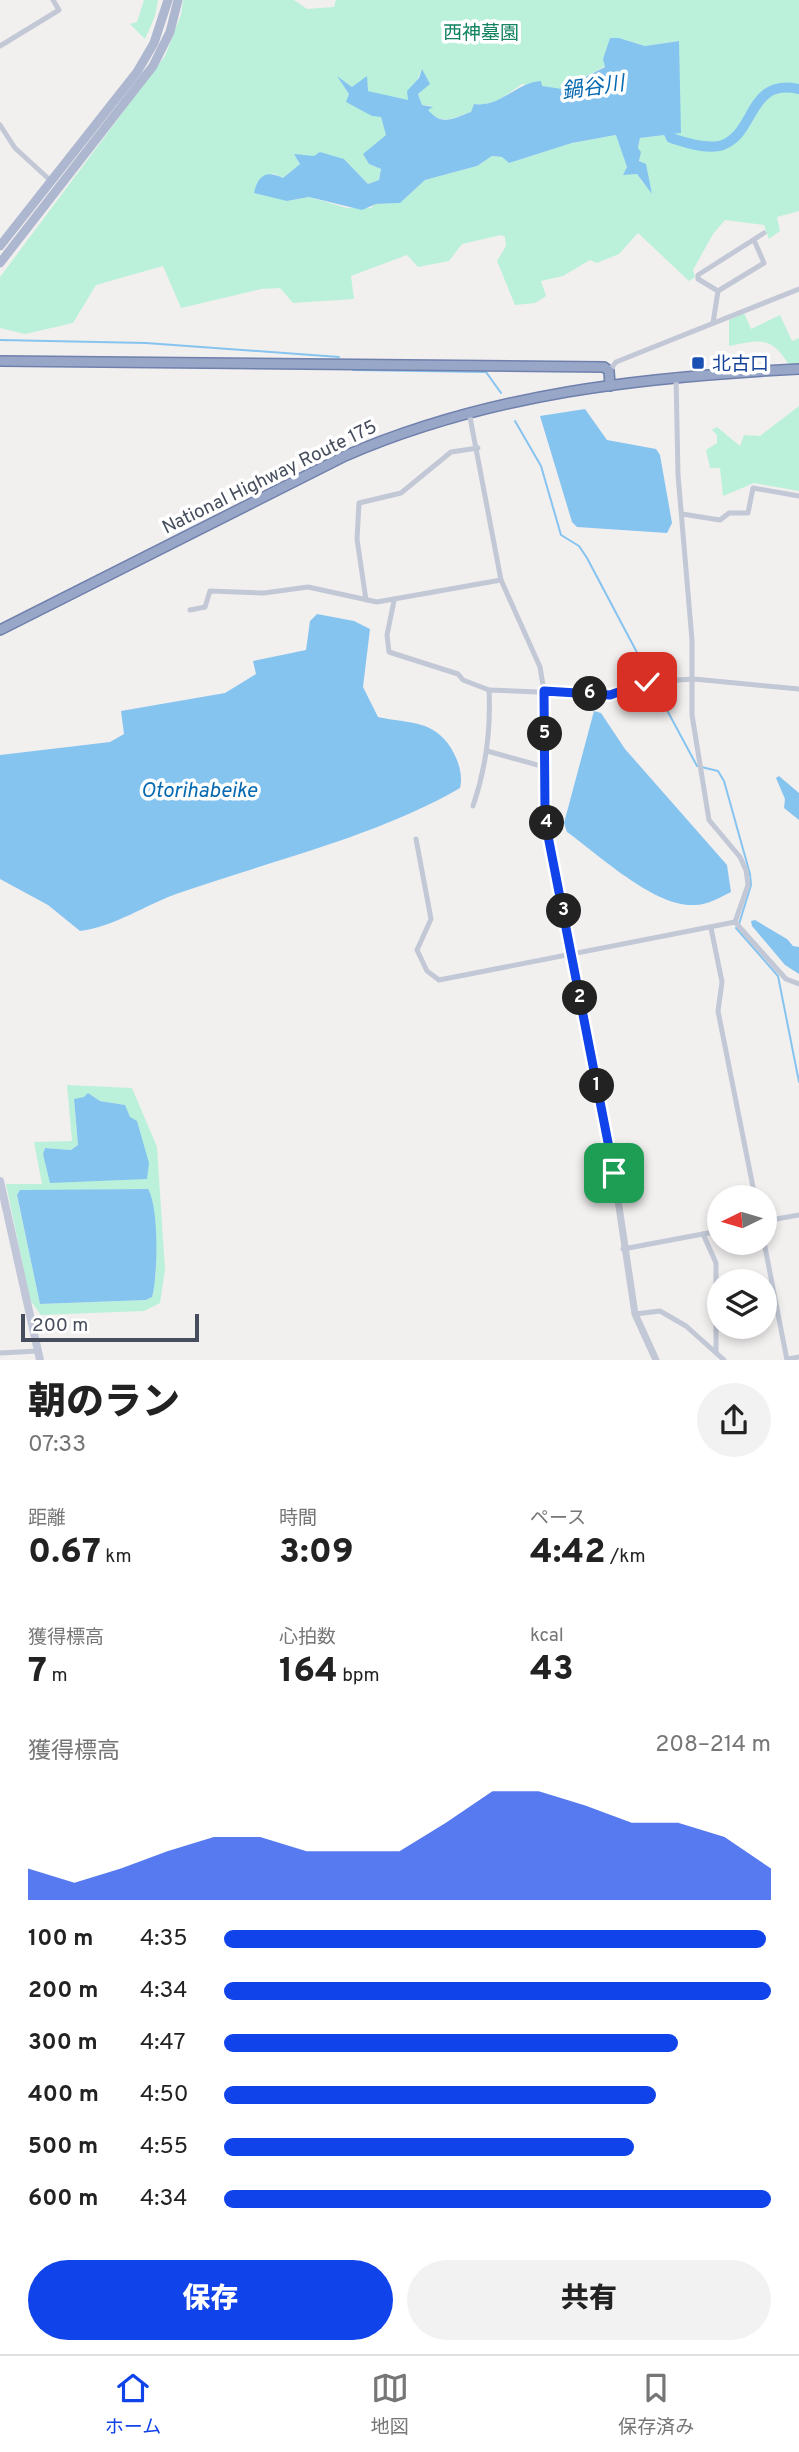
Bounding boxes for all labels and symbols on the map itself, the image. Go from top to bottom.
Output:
park label: 西神墓園 [443,22,519,46]
water label: 鍋谷川 [560,70,628,106]
place label: 北古口 [712,353,769,377]
marker: 北古口 [690,355,706,371]
street label: National Highway Route 175 [159,415,381,540]
pin [617,652,677,712]
pin: 6 [572,676,608,712]
pin: 5 [528,716,562,752]
water label: Otorihabeike [141,778,258,805]
pin: 4 [530,806,564,840]
pin: 3 [546,894,582,928]
pin: 2 [562,981,598,1016]
pin: 1 [580,1068,614,1104]
pin [584,1143,644,1203]
north arrow [707,1185,777,1255]
scale bar [21,1311,200,1343]

